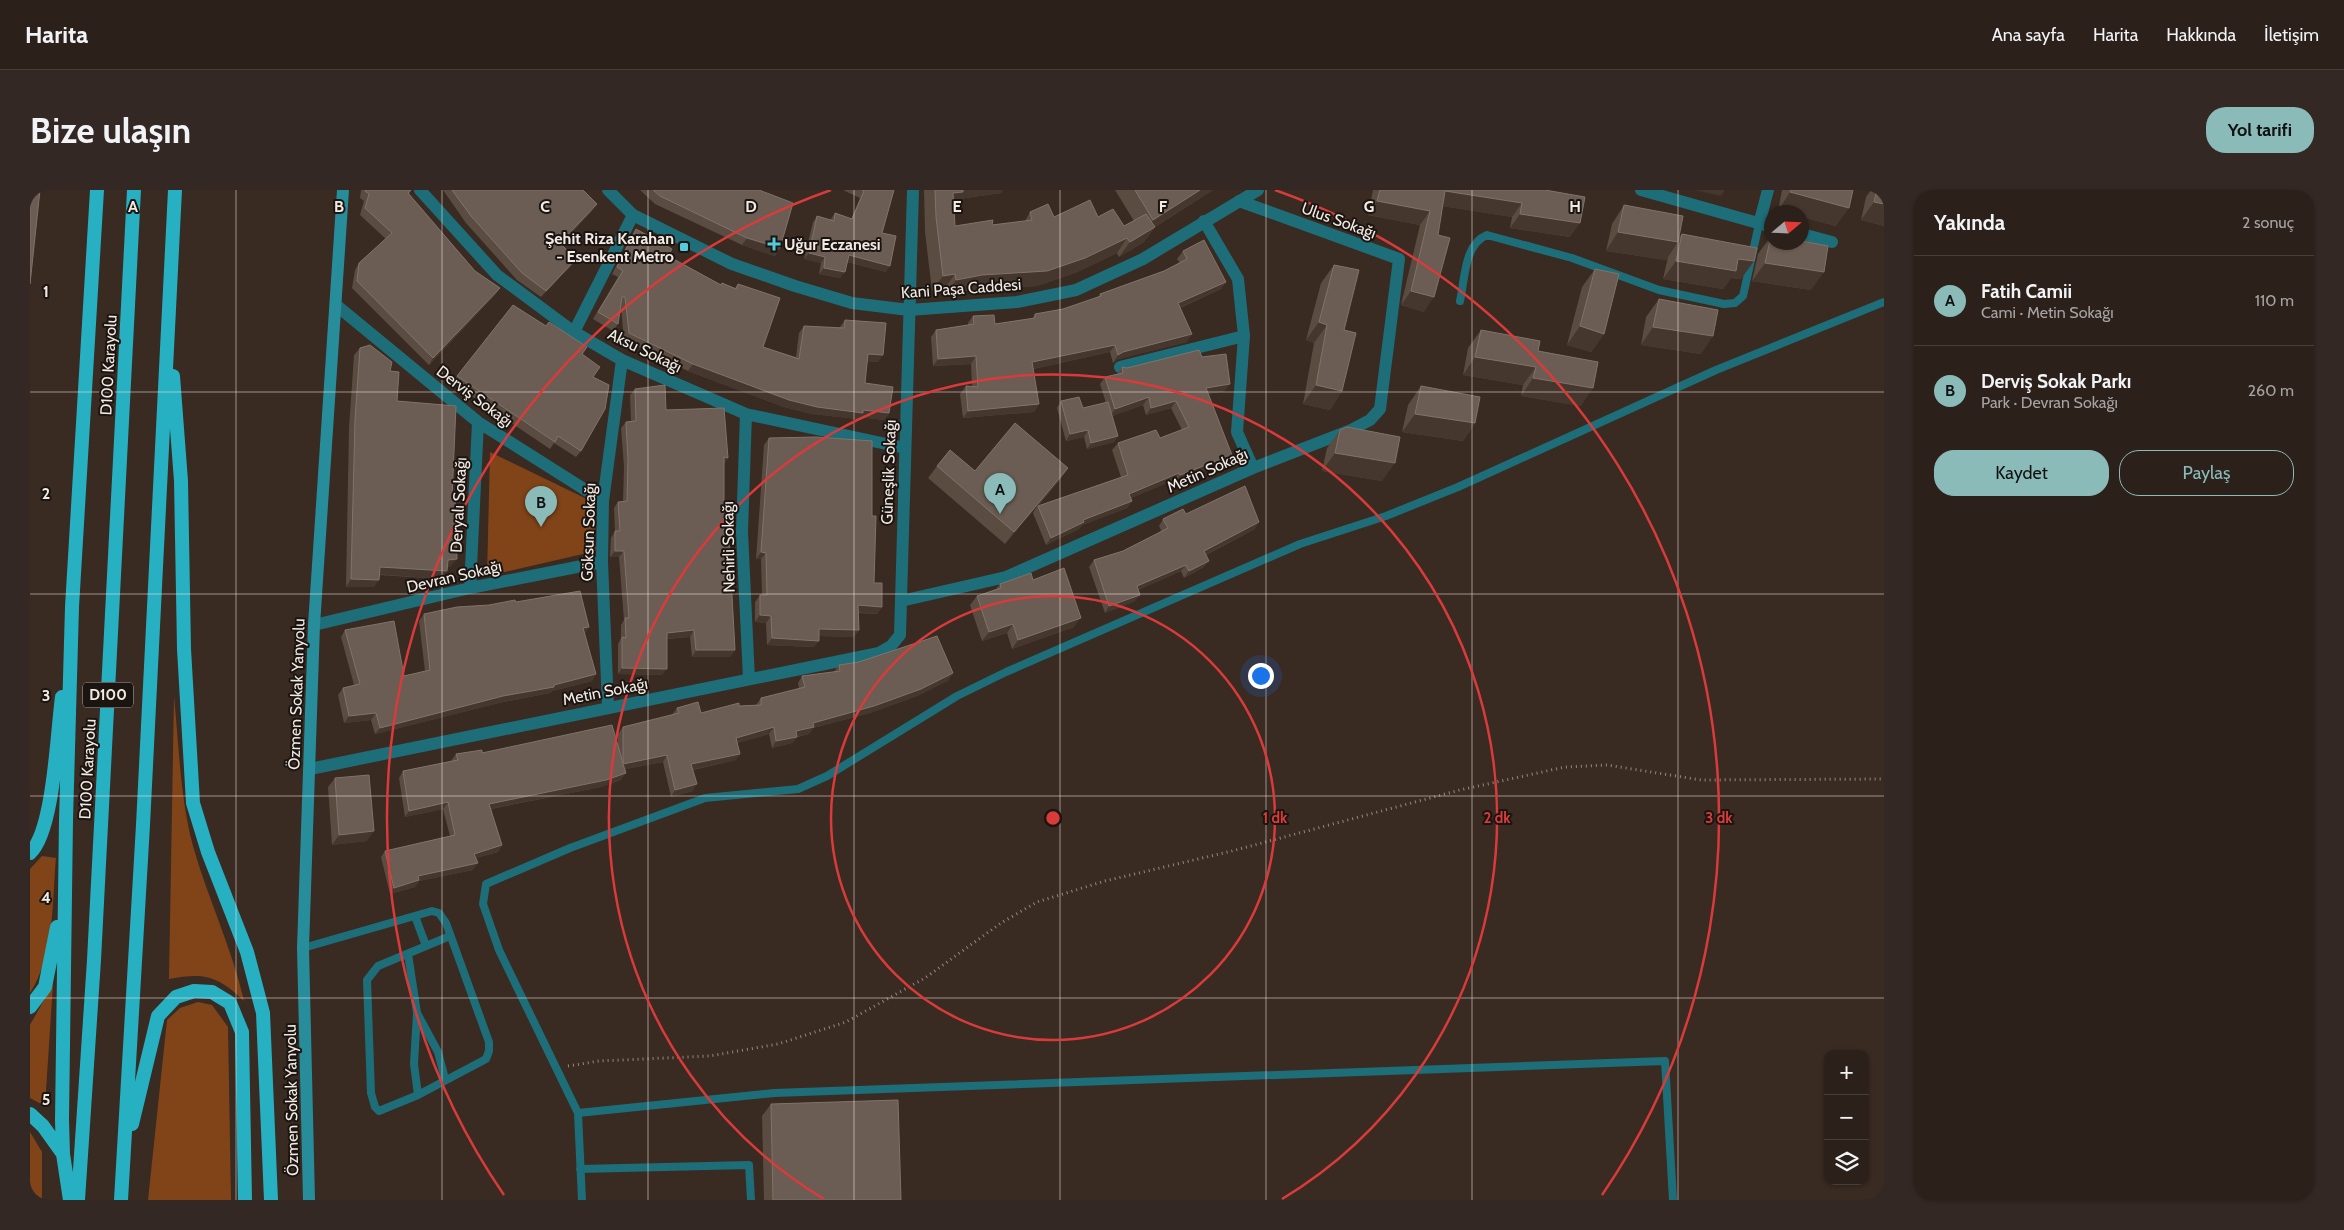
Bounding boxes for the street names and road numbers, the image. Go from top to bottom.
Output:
street label: Ulus Sokağı [1299,198,1379,243]
street label: Kani Paşa Caddesi [900,275,1022,302]
street label: D100 Karayolu [96,314,121,416]
street label: Aksu Sokağı [605,324,685,377]
street label: Derviş Sokağı [433,362,517,431]
street label: Güneşlik Sokağı [877,419,900,525]
street label: Metin Sokağı [1164,444,1251,497]
street label: Deryalı Sokağı [447,457,470,553]
street label: Göksun Sokağı [577,482,600,582]
street label: Nehirli Sokağı [718,501,739,593]
street label: Devran Sokağı [405,556,503,597]
street label: Özmen Sokak Yanyolu [284,618,309,770]
street label: Metin Sokağı [561,674,649,709]
road number: D100 [83,682,133,708]
street label: D100 Karayolu [75,718,100,820]
street label: Özmen Sokak Yanyolu [281,1024,302,1176]

